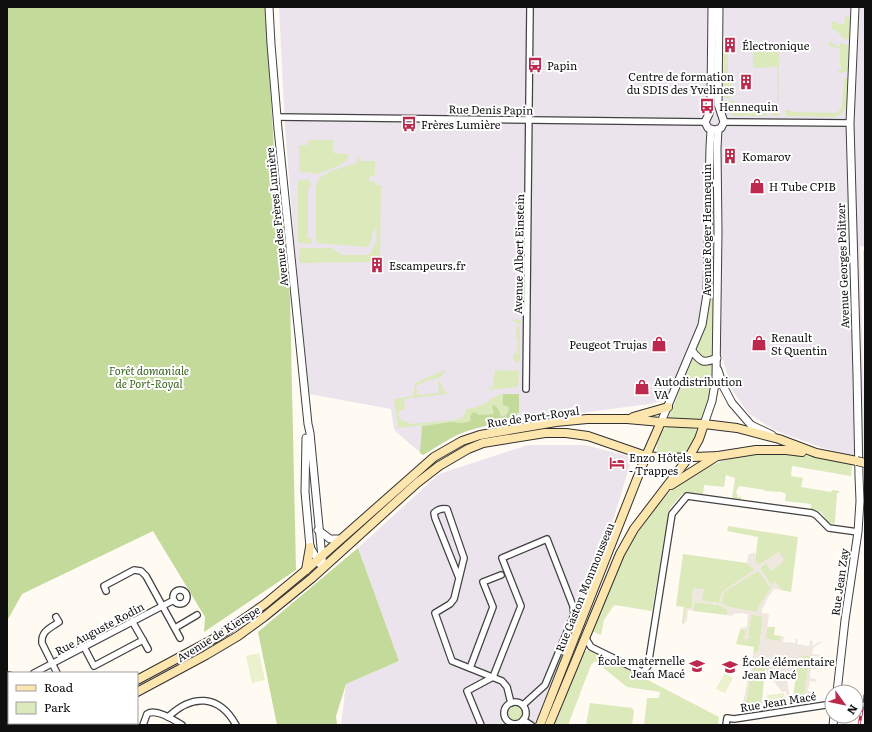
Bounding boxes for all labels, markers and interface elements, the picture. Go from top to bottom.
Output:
building icon: Électronique [721,36,739,54]
place label: Électronique [742,37,810,53]
bus stop icon: Papin [526,56,544,74]
place label: Papin [547,57,577,73]
place label: Centre de formation du SDIS des Yvelines [627,68,734,97]
building icon: Centre de formation du SDIS des Yvelines [737,73,755,91]
bus stop icon: Hennequin [698,97,716,115]
place label: Hennequin [719,98,778,114]
street label: Rue Denis Papin [449,100,533,118]
bus stop icon: Frères Lumière [400,115,418,133]
place label: Frères Lumière [421,116,501,132]
street label: Avenue des Frères Lumière [261,146,291,287]
building icon: Komarov [721,147,739,165]
place label: Komarov [742,148,791,164]
street label: Avenue Roger Hennequin [698,163,714,297]
shop icon: H Tube CPIB [748,177,766,195]
place label: H Tube CPIB [769,178,836,194]
street label: Avenue Albert Einstein [509,194,527,314]
street label: Avenue Georges Politzer [832,202,852,329]
building icon: Escampeurs.fr [368,256,386,274]
place label: Escampeurs.fr [389,257,466,273]
place label: Renault St Quentin [771,329,827,358]
shop icon: Renault St Quentin [750,334,768,352]
shop icon: Peugeot Trujas [650,335,668,353]
place label: Peugeot Trujas [569,336,647,352]
park label: Forêt domaniale de Port-Royal [109,362,189,391]
place label: Autodistribution VA [654,373,742,402]
shop icon: Autodistribution VA [633,378,651,396]
street label: Rue de Port-Royal [486,402,581,430]
place label: Enzo Hôtels - Trappes [629,449,691,478]
hotel icon: Enzo Hôtels - Trappes [608,454,626,472]
street label: Rue Gaston Monmousseau [551,520,617,654]
street label: Rue Jean Zay [826,547,852,617]
street label: Rue Auguste Rodin [52,598,146,658]
street label: Avenue de Kierspe [173,601,263,665]
place label: École maternelle Jean Macé [598,652,685,681]
place label: École élémentaire Jean Macé [742,653,835,682]
school or university icon: École maternelle Jean Macé [688,657,706,675]
school or university icon: École élémentaire Jean Macé [721,658,739,676]
legend [8,672,138,724]
text: Road [44,678,74,696]
north arrow [824,684,864,724]
street label: Rue Jean Macé [739,687,817,715]
text: Park [44,698,71,716]
text: N [844,702,862,718]

